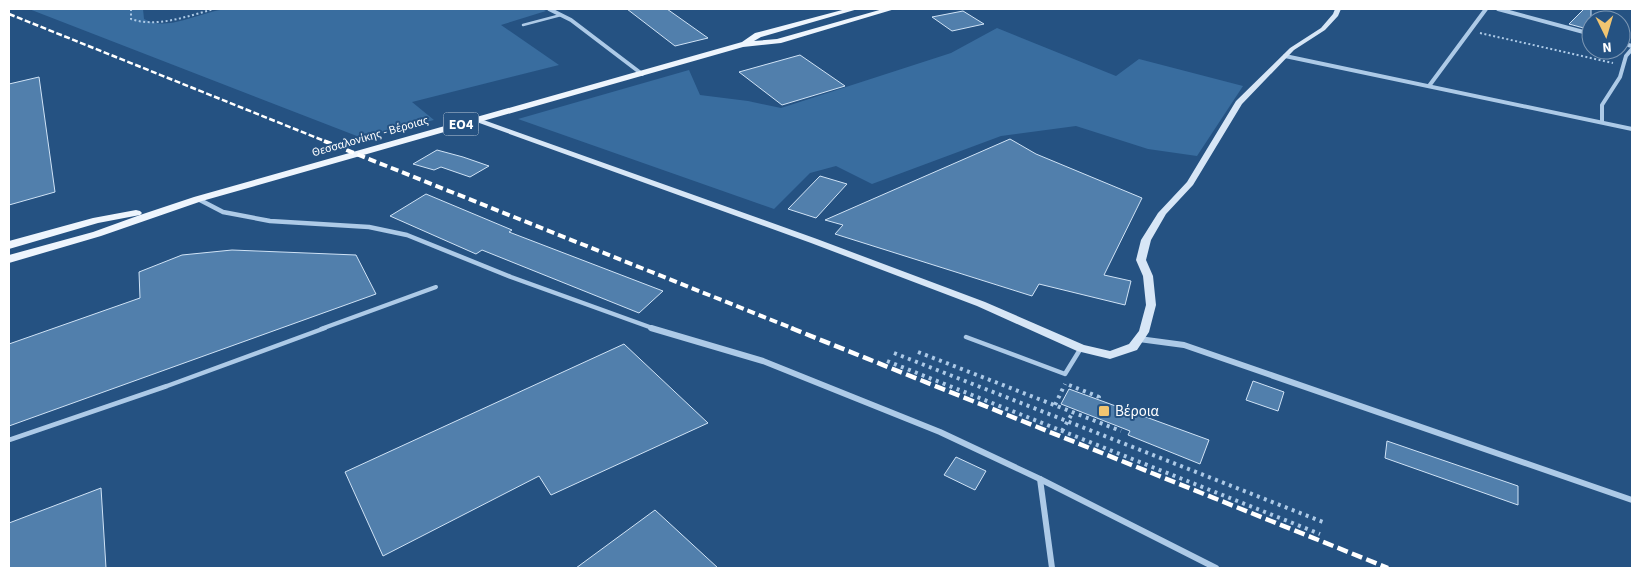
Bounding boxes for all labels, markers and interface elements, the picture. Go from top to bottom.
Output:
north arrow [1581,10,1631,60]
text: N [1602,37,1613,57]
street label: Θεσσαλονίκης - Βέροιας [310,112,430,161]
road number: ΕΟ4 [444,112,478,136]
place label: Βέροια [1115,401,1160,422]
marker: Βέροια [1097,404,1111,418]

